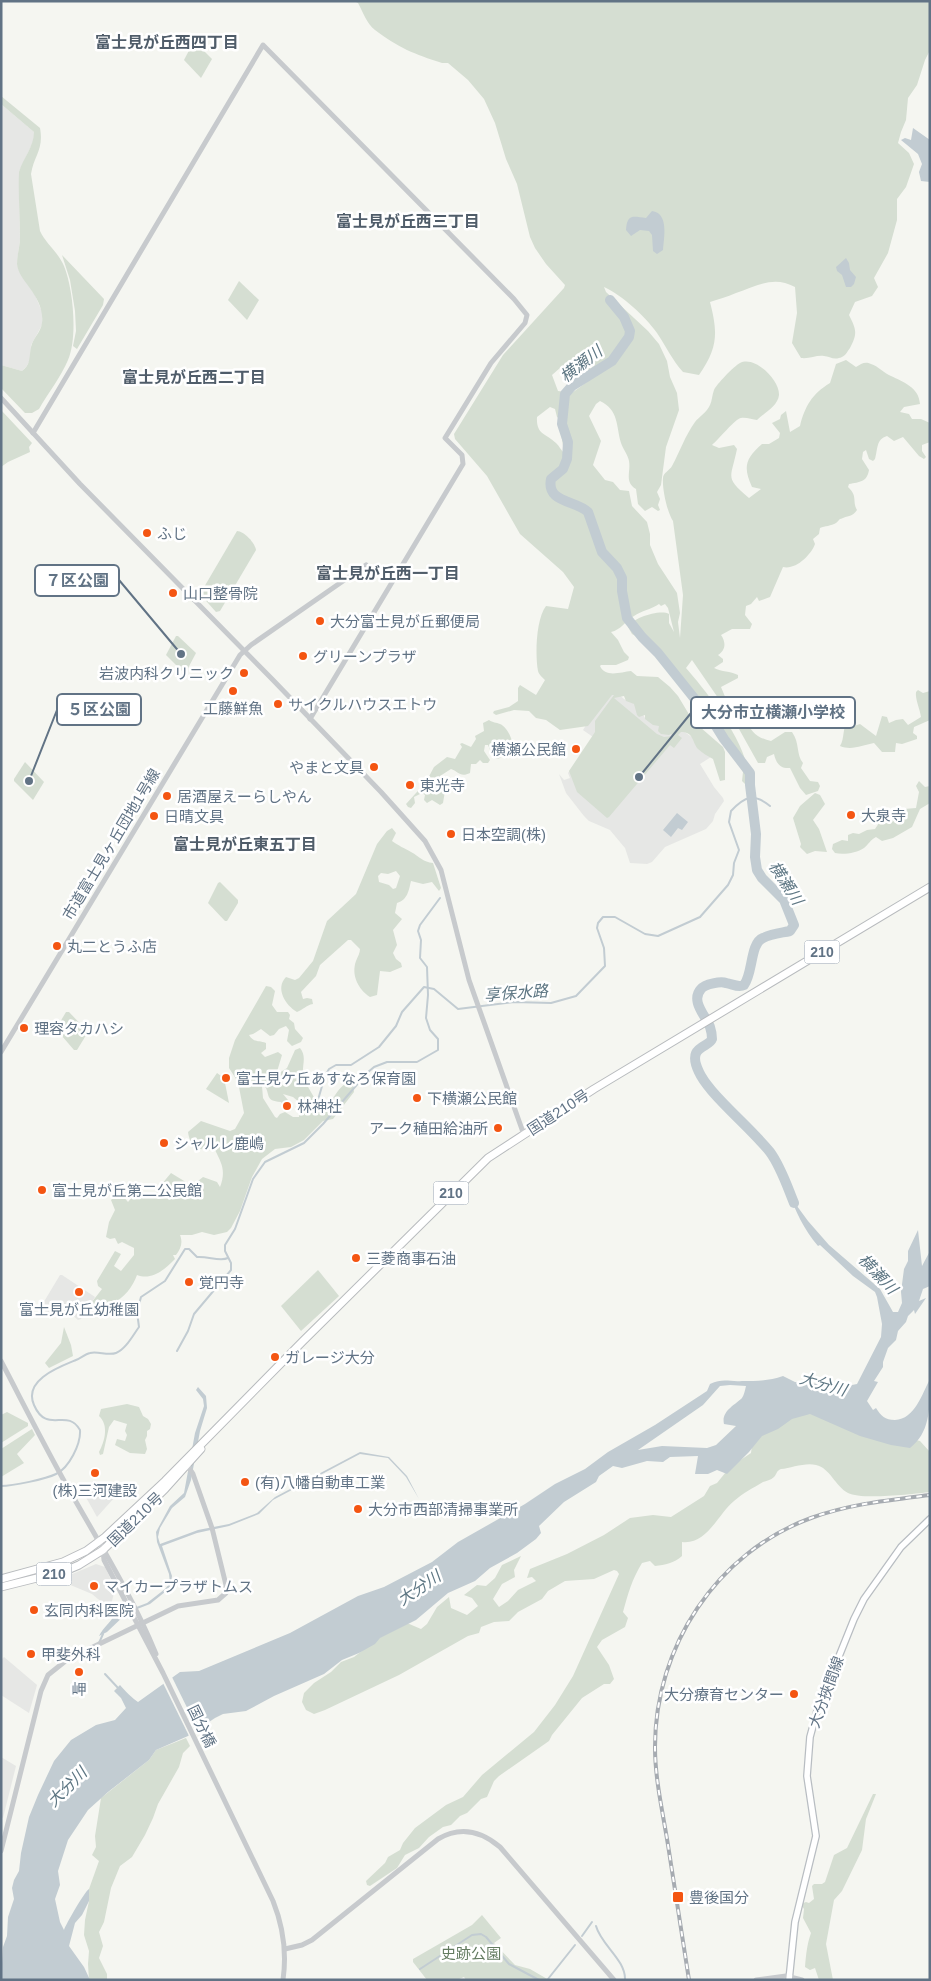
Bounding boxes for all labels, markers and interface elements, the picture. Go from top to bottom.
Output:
district label: 富士見が丘西四丁目 [95,34,239,51]
district label: 富士見が丘西三丁目 [336,213,480,230]
water label: 横瀬川 [557,341,607,385]
district label: 富士見が丘西二丁目 [122,369,266,386]
place label: ふじ [157,525,187,542]
marker: ふじ [141,527,153,539]
callout: ７区公園 [35,565,119,596]
district label: 富士見が丘西一丁目 [316,565,460,582]
text: ７区公園 [45,572,109,589]
place label: 山口整骨院 [183,585,258,602]
marker: 山口整骨院 [167,587,179,599]
place label: 大分富士見が丘郵便局 [330,613,480,630]
marker: 大分富士見が丘郵便局 [314,615,326,627]
place label: グリーンプラザ [313,648,417,665]
marker: グリーンプラザ [297,650,309,662]
place label: 岩波内科クリニック [99,665,234,682]
marker: 岩波内科クリニック [238,667,250,679]
marker: 工藤鮮魚 [227,685,239,697]
callout: ５区公園 [57,694,141,725]
place label: サイクルハウスエトウ [288,696,437,713]
callout: 大分市立横瀬小学校 [691,697,855,728]
marker: サイクルハウスエトウ [272,698,284,710]
place label: 工藤鮮魚 [203,700,263,717]
text: ５区公園 [67,701,131,718]
text: 大分市立横瀬小学校 [701,703,845,721]
place label: 横瀬公民館 [491,741,566,758]
marker: 横瀬公民館 [570,743,582,755]
place label: やまと文具 [289,759,364,776]
marker: やまと文具 [368,761,380,773]
street label: 市道富士見ヶ丘団地1号線 [59,765,163,923]
place label: 東光寺 [420,777,465,794]
marker: 東光寺 [404,779,416,791]
place label: 居酒屋えーらしやん [177,788,312,805]
marker: 居酒屋えーらしやん [161,790,173,802]
place label: 大泉寺 [861,807,906,824]
place label: 日晴文具 [164,808,224,825]
marker: 大泉寺 [845,809,857,821]
marker: 日晴文具 [148,810,160,822]
place label: 日本空調(株) [461,826,546,843]
marker: 日本空調(株) [445,828,457,840]
district label: 富士見が丘東五丁目 [173,836,317,853]
water label: 横瀬川 [766,858,807,909]
place label: 丸二とうふ店 [67,938,157,955]
marker: 丸二とうふ店 [51,940,63,952]
road number: 210 [804,940,840,964]
water label: 享保水路 [483,982,551,1004]
place label: 理容タカハシ [34,1020,124,1037]
marker: 理容タカハシ [18,1022,30,1034]
place label: 富士見ケ丘あすなろ保育園 [236,1070,416,1087]
marker: 富士見ケ丘あすなろ保育園 [220,1072,232,1084]
street label: 国道210号 [524,1086,592,1138]
place label: 下横瀬公民館 [427,1090,517,1107]
marker: 下横瀬公民館 [411,1092,423,1104]
place label: 林神社 [297,1098,342,1115]
marker: 林神社 [281,1100,293,1112]
place label: アーク稙田給油所 [369,1120,488,1137]
marker: アーク稙田給油所 [492,1122,504,1134]
place label: シャルレ鹿嶋 [174,1135,264,1152]
marker: シャルレ鹿嶋 [158,1137,170,1149]
place label: 富士見が丘第二公民館 [52,1182,202,1199]
road number: 210 [434,1182,468,1204]
marker: 富士見が丘第二公民館 [36,1184,48,1196]
place label: 三菱商事石油 [366,1250,456,1267]
water label: 横瀬川 [855,1251,902,1299]
marker: 三菱商事石油 [350,1252,362,1264]
place label: 覚円寺 [199,1274,244,1291]
marker: 覚円寺 [183,1276,195,1288]
marker: 富士見が丘幼稚園 [73,1286,85,1298]
place label: 富士見が丘幼稚園 [19,1301,139,1318]
place label: ガレージ大分 [285,1349,375,1366]
marker: ガレージ大分 [269,1351,281,1363]
water label: 大分川 [798,1369,850,1399]
marker: (株)三河建設 [89,1467,101,1479]
place label: (有)八幡自動車工業 [255,1474,385,1491]
marker: (有)八幡自動車工業 [239,1476,251,1488]
place label: (株)三河建設 [53,1482,138,1499]
street label: 国道210号 [104,1489,166,1549]
place label: 大分市西部清掃事業所 [368,1501,518,1518]
marker: 大分市西部清掃事業所 [352,1503,364,1515]
road number: 210 [36,1562,72,1586]
water label: 大分川 [394,1566,445,1608]
place label: マイカープラザトムス [104,1578,253,1595]
marker: マイカープラザトムス [88,1580,100,1592]
place label: 玄同内科医院 [44,1602,134,1619]
marker: 玄同内科医院 [28,1604,40,1616]
place label: 甲斐外科 [41,1646,101,1663]
marker: 甲斐外科 [25,1648,37,1660]
street label: 大分挾間線 [805,1654,847,1730]
marker: 岬 [73,1666,85,1678]
place label: 岬 [71,1681,87,1698]
place label: 大分療育センター [664,1686,784,1703]
marker: 大分療育センター [788,1688,800,1700]
street label: 国分橋 [184,1702,220,1750]
water label: 大分川 [44,1763,91,1810]
place label: 豊後国分 [689,1889,749,1906]
marker: 豊後国分 [671,1890,685,1904]
park label: 史跡公園 [441,1945,501,1962]

